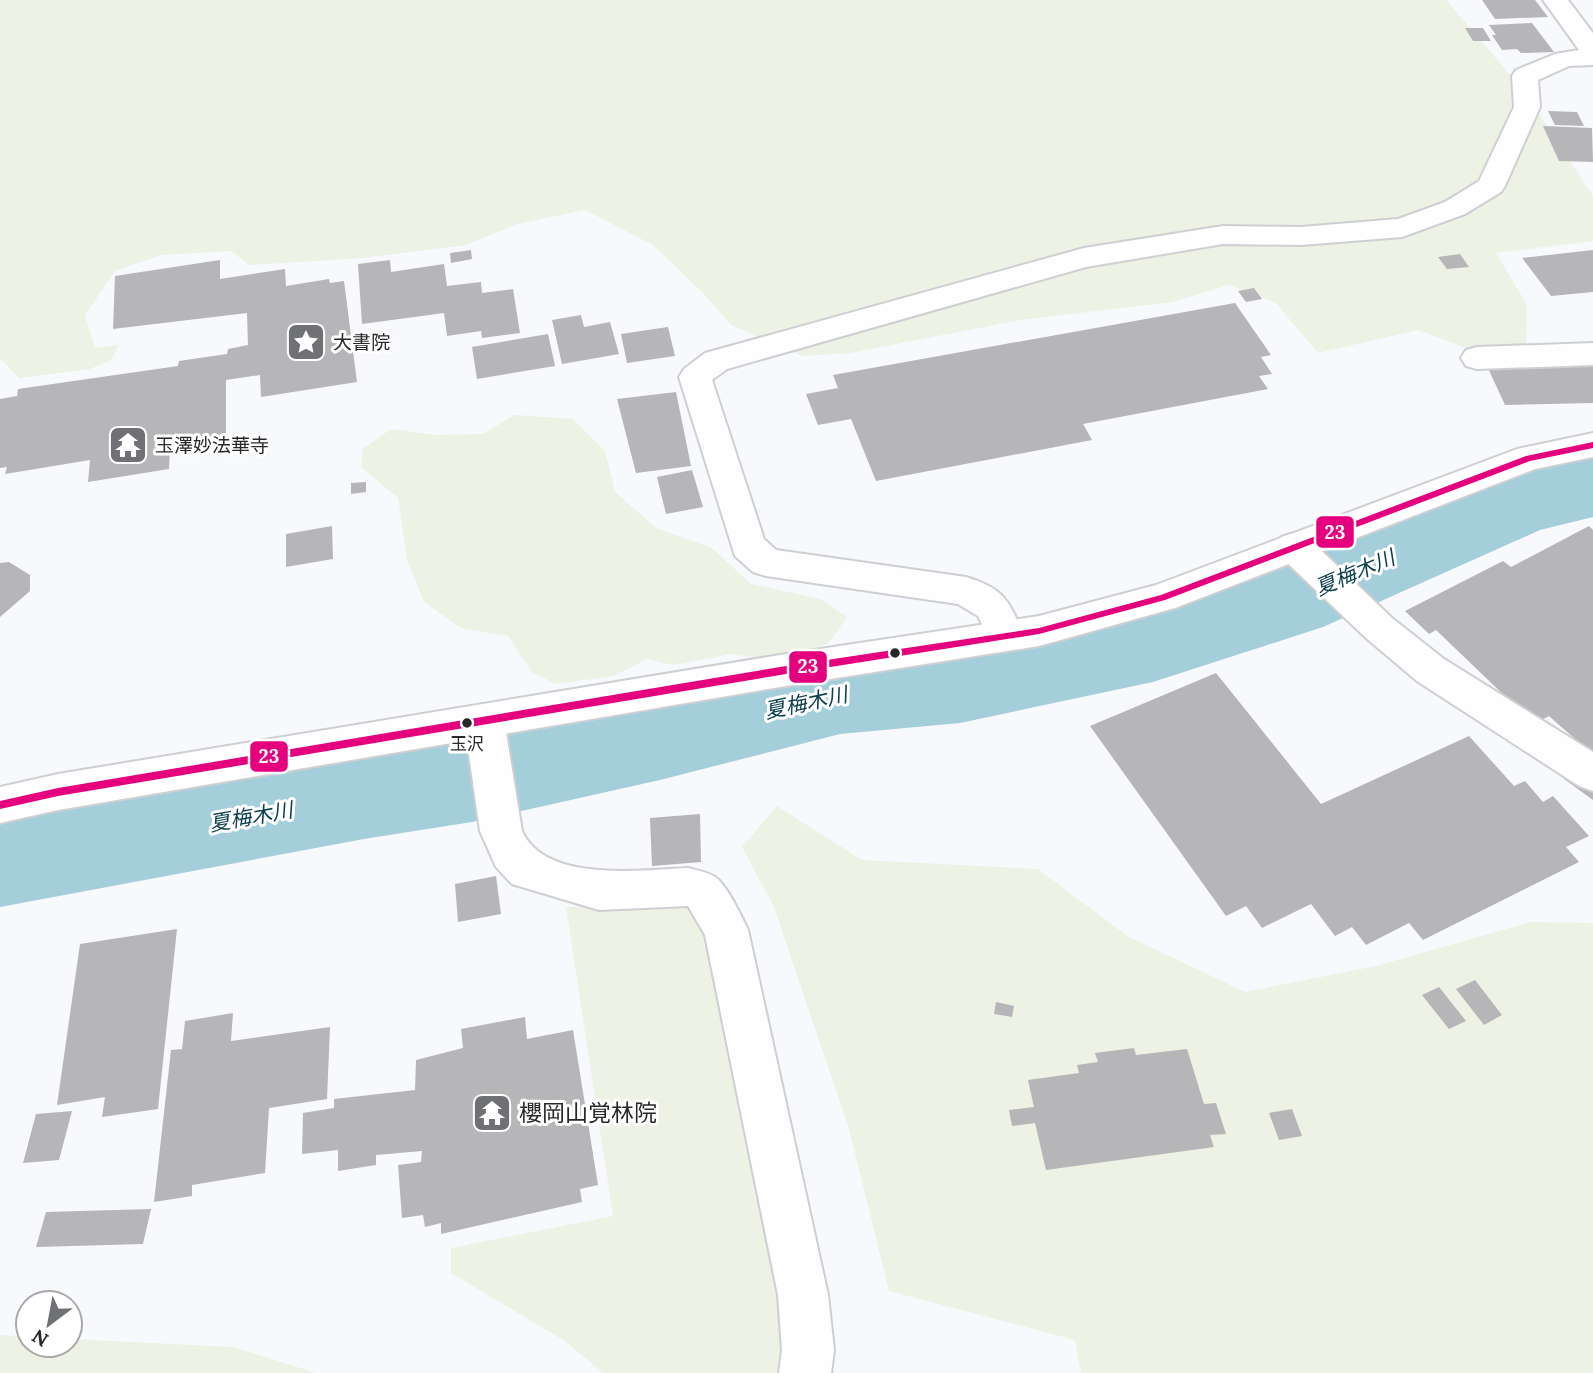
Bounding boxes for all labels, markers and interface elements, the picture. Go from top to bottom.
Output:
place icon: 大書院 [285,321,327,363]
place label: 大書院 [333,330,390,354]
temple icon: 玉澤妙法華寺 [107,424,149,466]
place label: 玉澤妙法華寺 [155,433,269,457]
line badge: 23 [1315,515,1355,549]
text: 23 [1325,520,1345,544]
water label: 夏梅木川 [1311,543,1401,601]
unlabelled marker [888,646,902,660]
line badge: 23 [788,650,828,684]
text: 23 [798,654,818,678]
water label: 夏梅木川 [762,680,852,724]
marker: 玉沢 [460,716,474,730]
place label: 玉沢 [450,733,484,755]
line badge: 23 [249,740,289,773]
text: 23 [259,744,279,768]
water label: 夏梅木川 [207,796,297,837]
temple icon: 櫻岡山覚林院 [471,1092,513,1134]
place label: 櫻岡山覚林院 [519,1098,657,1127]
north arrow [14,1289,84,1359]
text: N [27,1324,53,1352]

